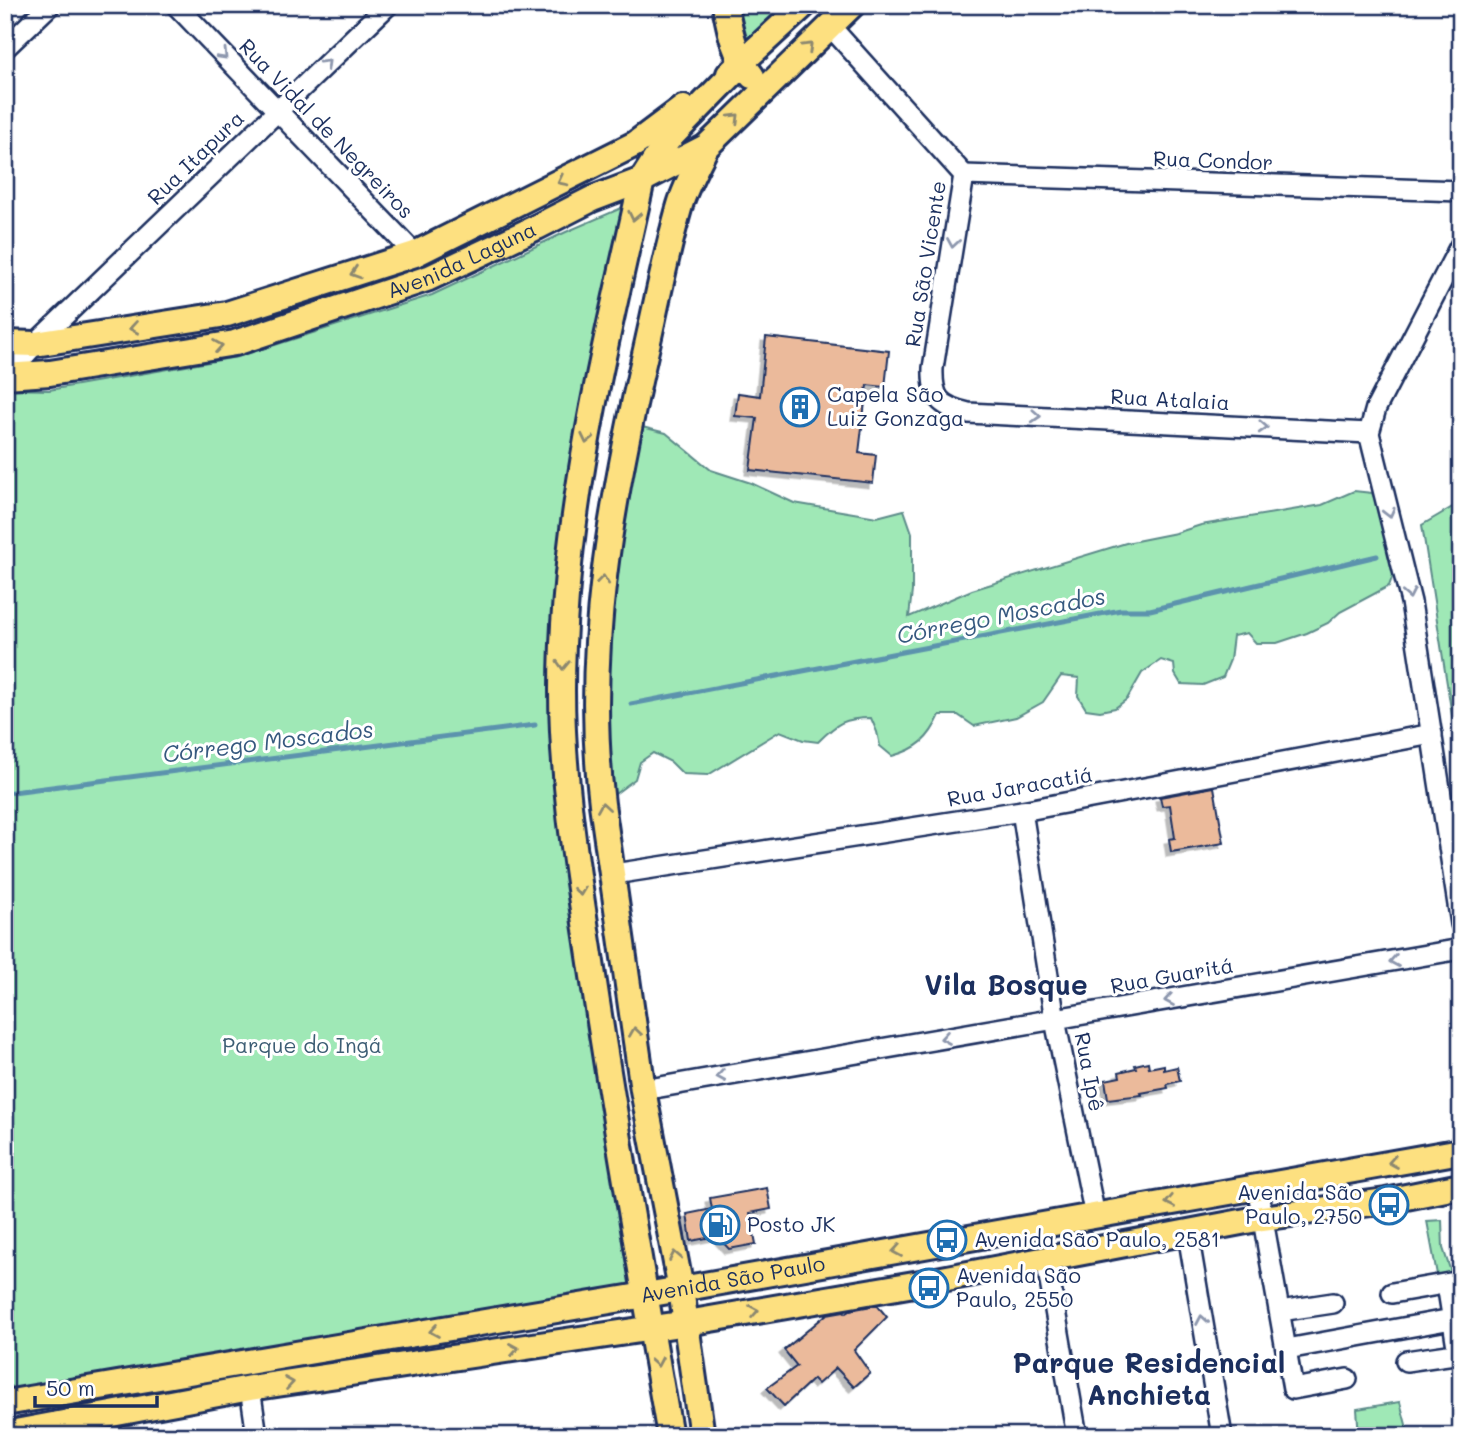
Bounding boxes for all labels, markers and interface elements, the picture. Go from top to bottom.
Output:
street label: Rua Vidal de Negreiros [234,32,420,224]
one-way arrow [800,43,813,56]
one-way arrow [214,47,227,60]
one-way arrow [318,60,331,73]
street label: Rua Itapura [141,104,249,210]
one-way arrow [726,114,739,127]
street label: Rua Condor [1153,144,1274,175]
one-way arrow [557,173,569,187]
street label: Rua São Vicente [898,179,951,349]
one-way arrow [627,210,642,222]
street label: Avenida Laguna [383,214,540,303]
one-way arrow [946,237,961,249]
one-way arrow [349,265,361,280]
one-way arrow [129,321,140,336]
one-way arrow [212,339,224,354]
place label: Capela São Luiz Gonzaga [827,380,964,431]
street label: Rua Atalaia [1110,382,1230,415]
building icon: Capela São Luiz Gonzaga [779,386,821,428]
one-way arrow [1031,408,1042,423]
one-way arrow [1258,420,1269,435]
one-way arrow [581,433,596,445]
one-way arrow [1381,507,1395,519]
one-way arrow [595,574,610,585]
water label: Córrego Moscados [894,580,1108,650]
one-way arrow [1400,588,1415,600]
one-way arrow [556,660,571,671]
water label: Córrego Moscados [161,713,375,769]
street label: Rua Jaracatiá [945,759,1095,812]
one-way arrow [596,801,611,813]
one-way arrow [573,886,588,897]
street label: Rua Guaritá [1108,950,1235,999]
one-way arrow [1388,953,1399,968]
district label: Vila Bosque [924,966,1088,1002]
one-way arrow [1163,992,1175,1007]
one-way arrow [628,1026,643,1038]
one-way arrow [939,1030,951,1045]
street label: Rua Ipê [1070,1030,1111,1114]
park label: Parque do Ingá [222,1031,382,1058]
one-way arrow [715,1068,727,1083]
one-way arrow [1388,1154,1399,1169]
place label: Avenida São Paulo, 2750 [1237,1178,1362,1229]
bus stop icon: Avenida São Paulo, 2750 [1368,1184,1410,1226]
one-way arrow [1164,1194,1176,1209]
fuel station icon: Posto JK [699,1204,741,1246]
place label: Posto JK [747,1210,835,1237]
bus stop icon: Avenida São Paulo, 2581 [926,1219,968,1261]
place label: Avenida São Paulo, 2581 [974,1225,1220,1252]
one-way arrow [891,1243,903,1258]
street label: Avenida São Paulo [638,1249,827,1308]
one-way arrow [668,1250,683,1262]
place label: Avenida São Paulo, 2550 [956,1261,1081,1312]
bus stop icon: Avenida São Paulo, 2550 [908,1267,950,1309]
one-way arrow [748,1304,760,1319]
one-way arrow [1195,1314,1210,1326]
one-way arrow [429,1323,440,1338]
one-way arrow [508,1342,520,1357]
district label: Parque Residencial Anchieta [1013,1344,1285,1412]
one-way arrow [649,1356,664,1368]
scale bar [35,1364,158,1408]
text: 50 m [46,1374,95,1401]
one-way arrow [284,1375,295,1390]

